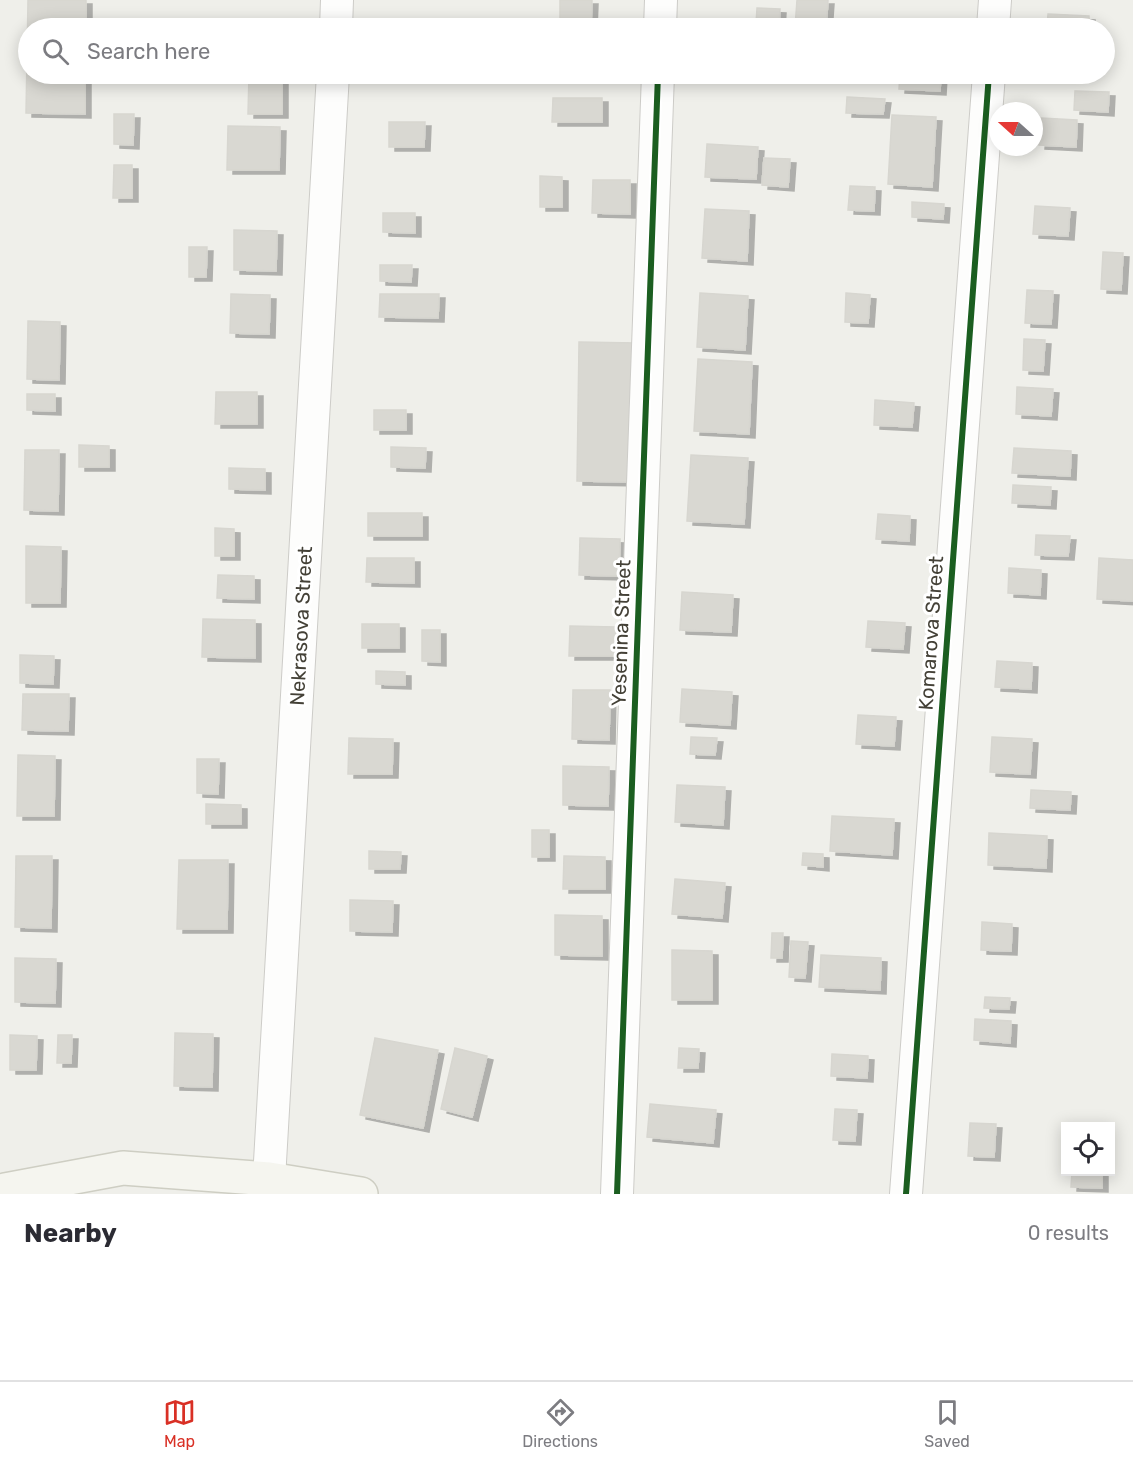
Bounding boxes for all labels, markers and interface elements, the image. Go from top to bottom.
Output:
search box [18,18,1115,84]
icon: search [39,35,72,68]
text: Search here [87,38,210,65]
north arrow [989,102,1043,156]
street label: Nekrasova Street [285,545,317,706]
street label: Komarova Street [914,555,948,711]
street label: Yesenina Street [606,559,636,707]
map controls [1061,1122,1115,1176]
button: locate [1061,1122,1115,1176]
text: Nearby [24,1218,117,1249]
text: 0 results [1028,1221,1109,1245]
tab: Map [163,1396,196,1451]
tab: Directions [522,1396,598,1451]
tab: Saved [924,1396,970,1451]

